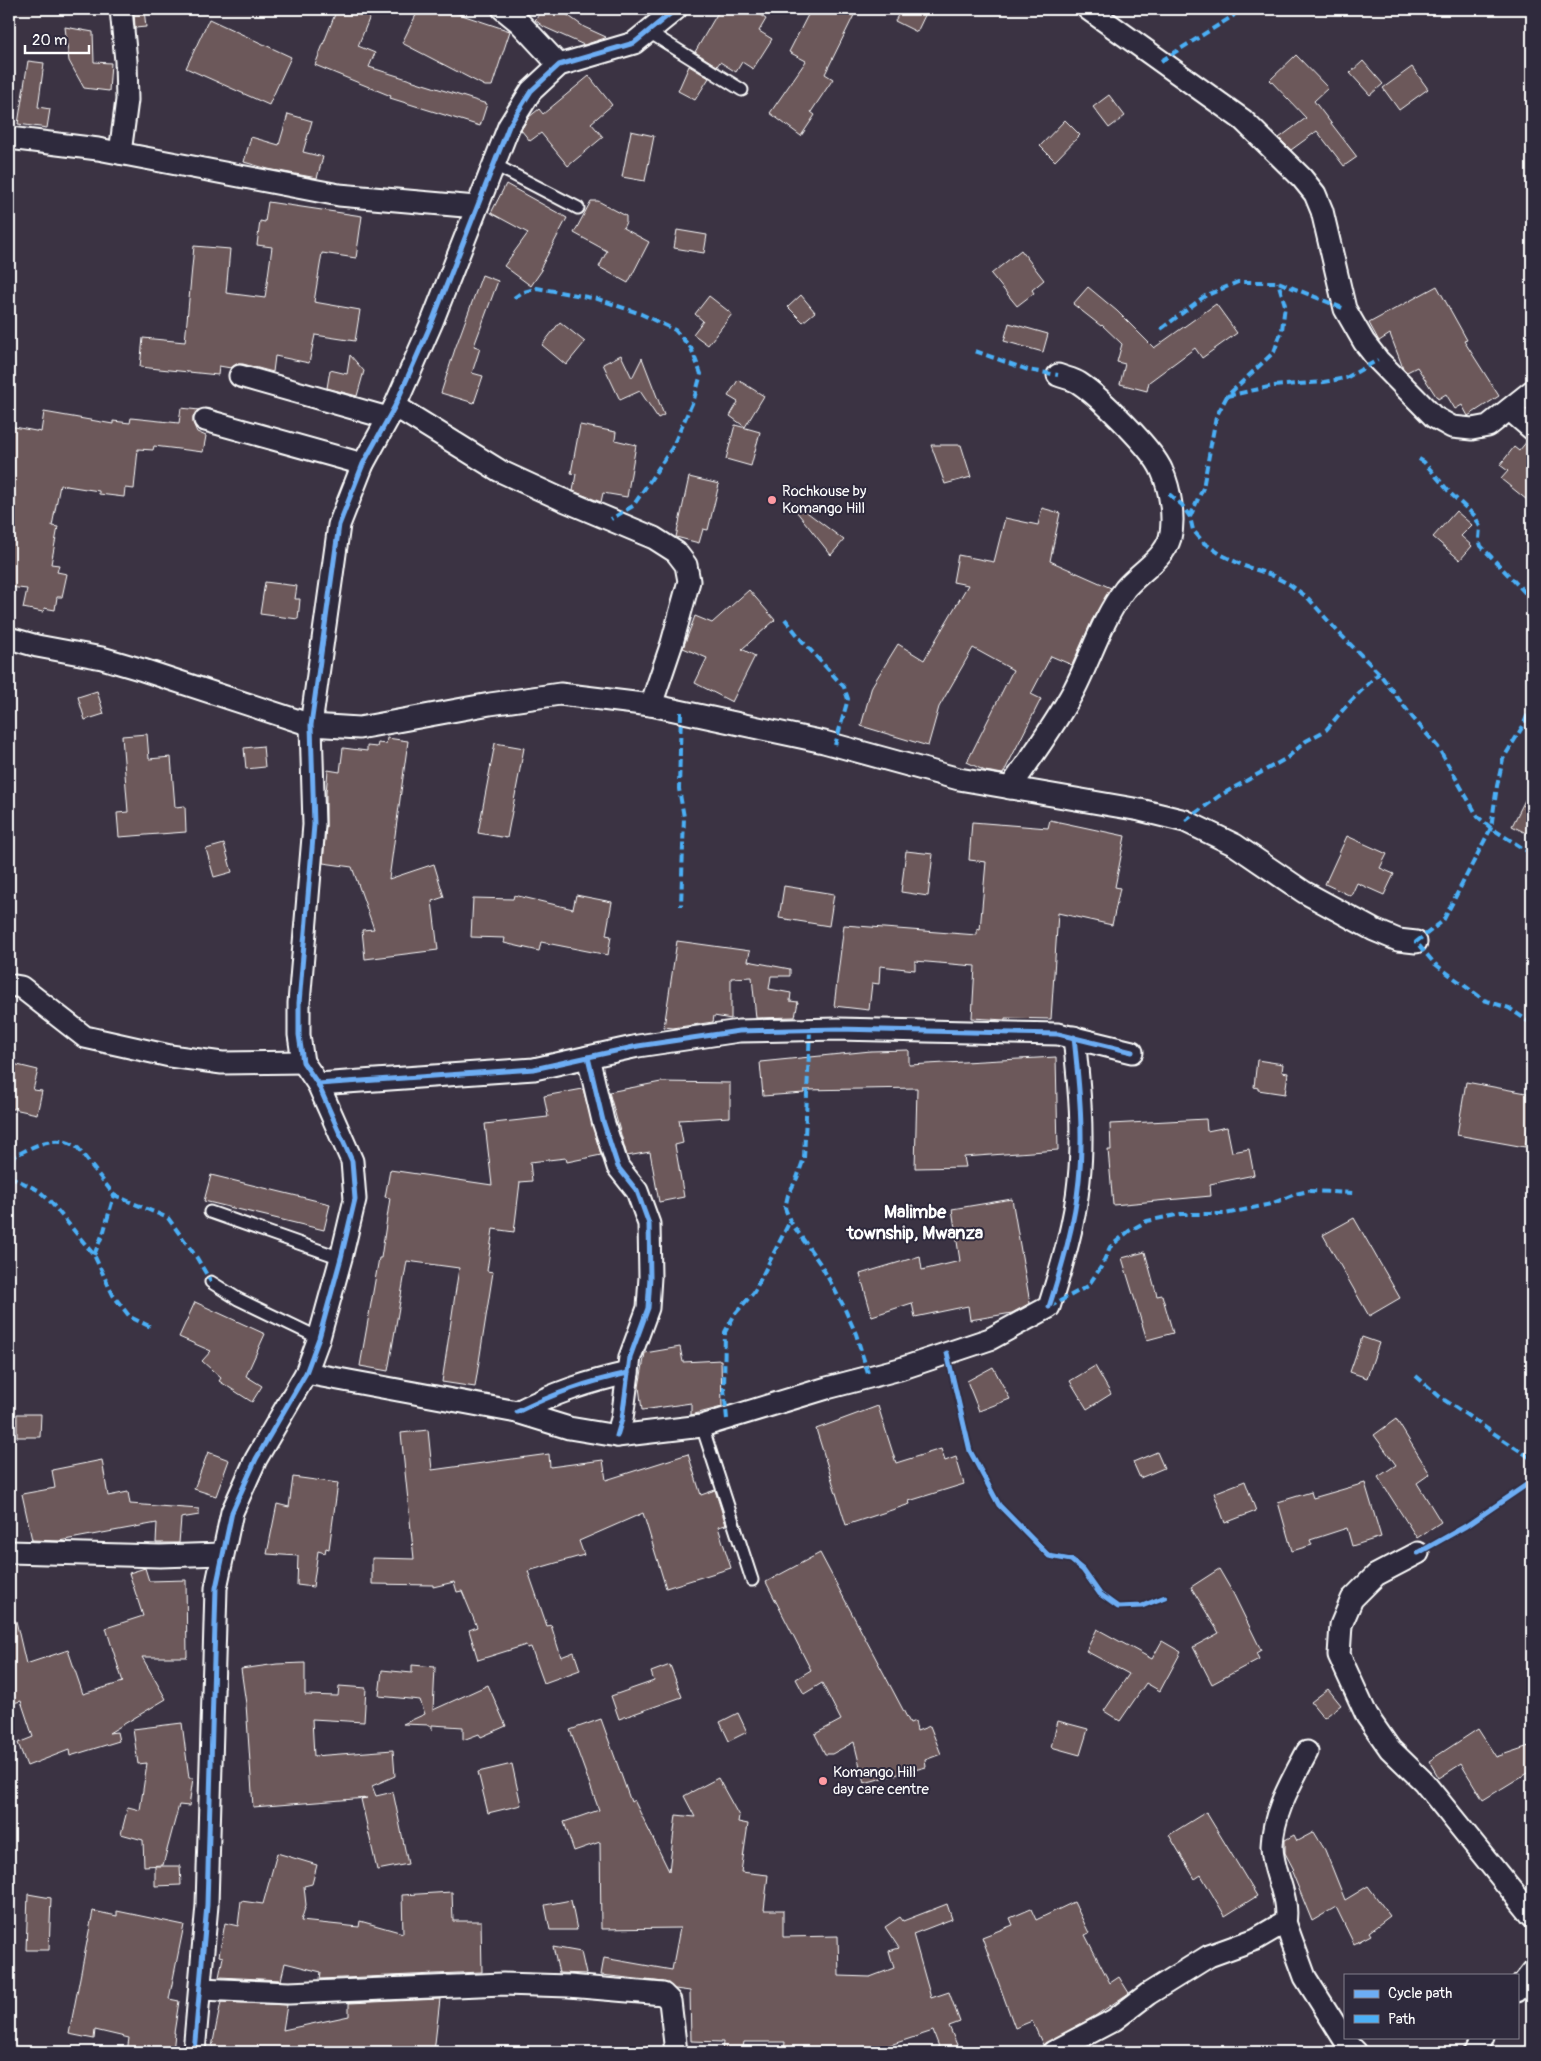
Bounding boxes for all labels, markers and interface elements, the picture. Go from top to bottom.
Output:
scale bar [25,22,89,54]
text: 20 m [32,31,67,50]
place label: Rochkouse by Komango Hill [782,482,867,518]
marker: Rochkouse by Komango Hill [766,494,778,506]
district label: Malimbe township, Mwanza [846,1201,984,1245]
place label: Komango Hill day care centre [833,1763,929,1799]
marker: Komango Hill day care centre [817,1775,829,1787]
legend [1344,1974,1518,2038]
text: Cycle path [1388,1984,1452,2003]
text: Path [1388,2010,1415,2029]

